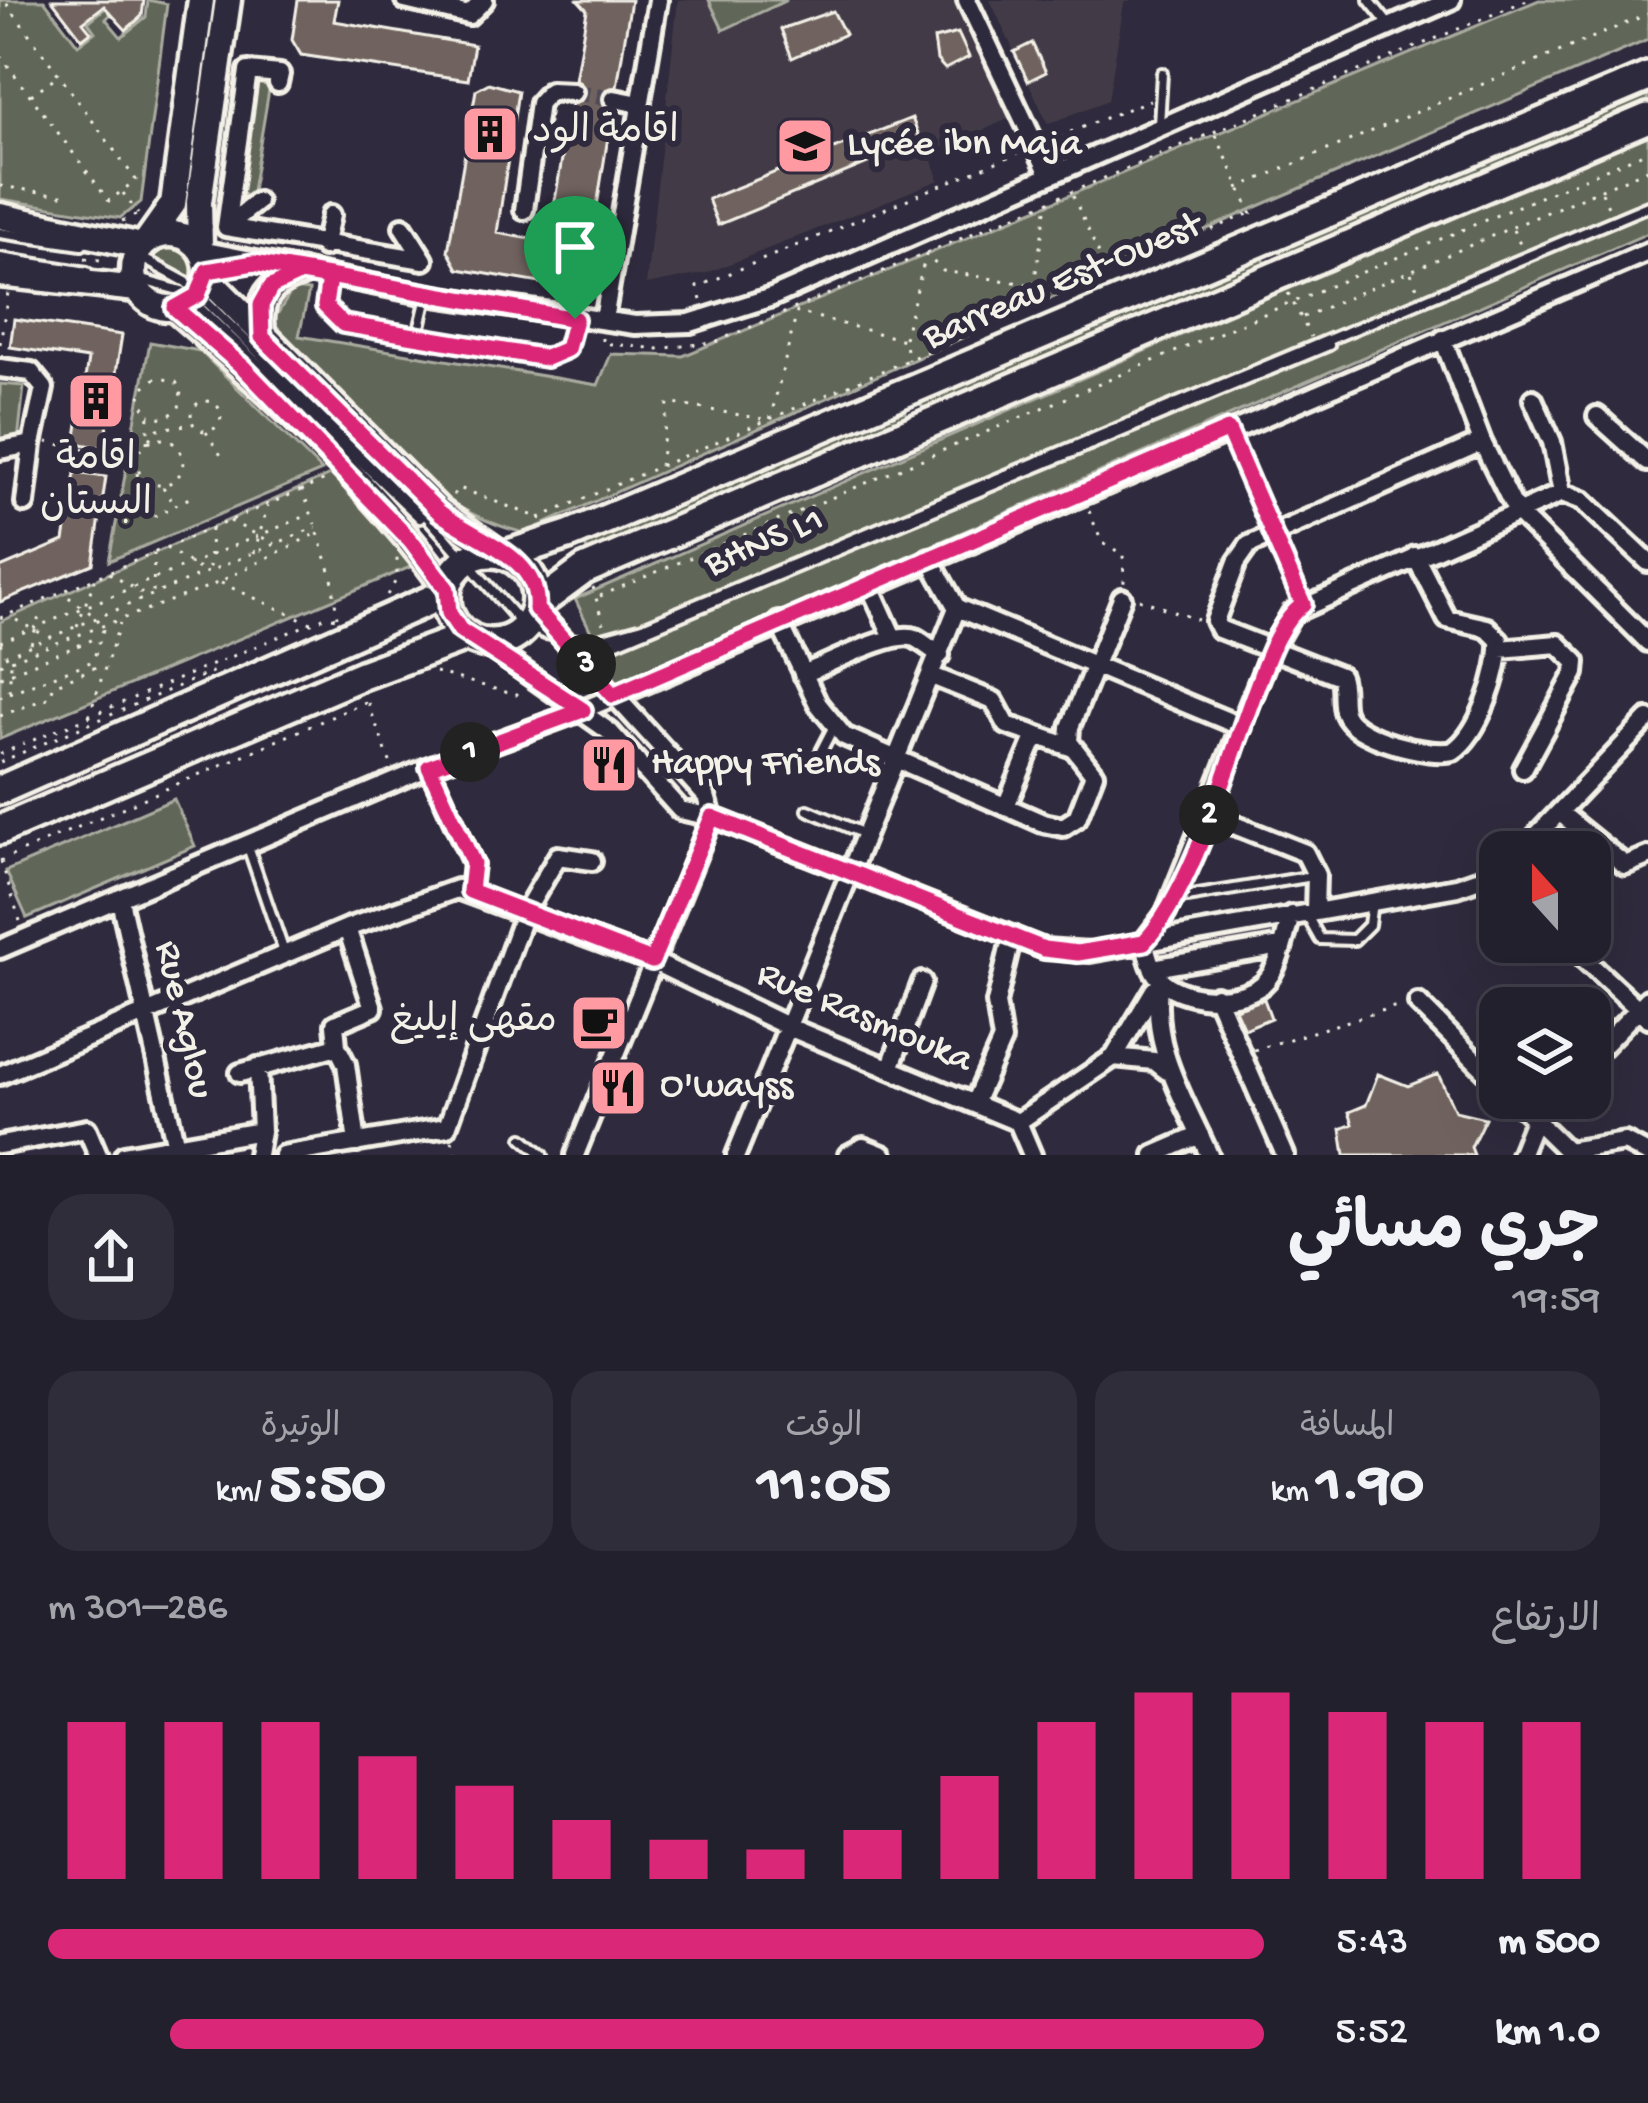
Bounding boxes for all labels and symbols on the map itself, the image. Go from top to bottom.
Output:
building icon: اقامة الود [459,103,521,165]
place label: اقامة الود [532,111,679,157]
school or university icon: Lycée ibn Maja [774,115,836,177]
place label: Lycée ibn Maja [847,123,1083,169]
pin [524,196,626,319]
street label: Barreau Est-Ouest [916,202,1212,363]
building icon: اقامة البستان [65,370,127,432]
place label: اقامة البستان [40,438,152,529]
street label: BHNS L1 [698,498,832,590]
pin: 3 [556,634,616,694]
pin: 1 [440,722,500,782]
restaurant icon: Happy Friends [578,734,640,796]
place label: Happy Friends [651,742,881,788]
pin: 2 [1179,785,1239,845]
north arrow [1479,831,1611,963]
street label: Rue Aglou [142,937,222,1103]
street label: Rue Rasmouka [749,953,980,1086]
cafe icon: مقهى إيليغ [568,992,630,1054]
place label: مقهى إيليغ [390,1000,557,1046]
restaurant icon: O'wayss [587,1057,649,1119]
place label: O'wayss [660,1065,795,1111]

